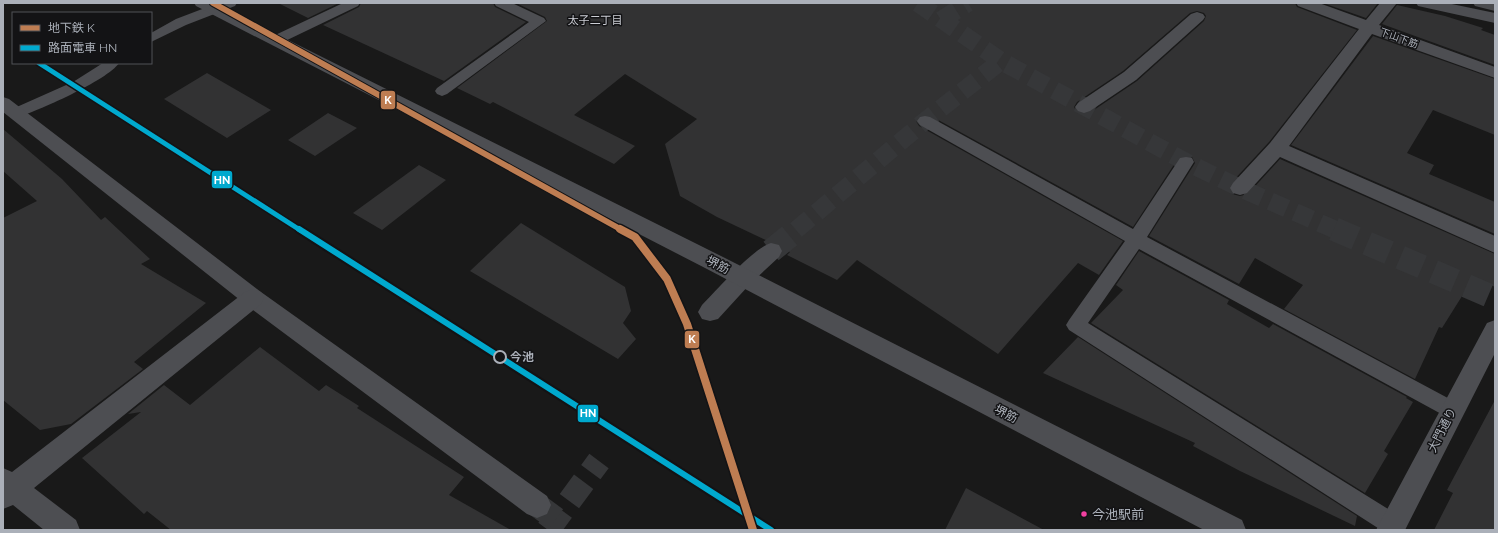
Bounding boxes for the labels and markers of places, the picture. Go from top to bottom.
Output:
marker: 今池 [493,350,507,364]
place label: 今池 [510,350,534,364]
place label: 今池駅前 [1092,507,1144,522]
marker: 今池駅前 [1079,509,1089,519]

